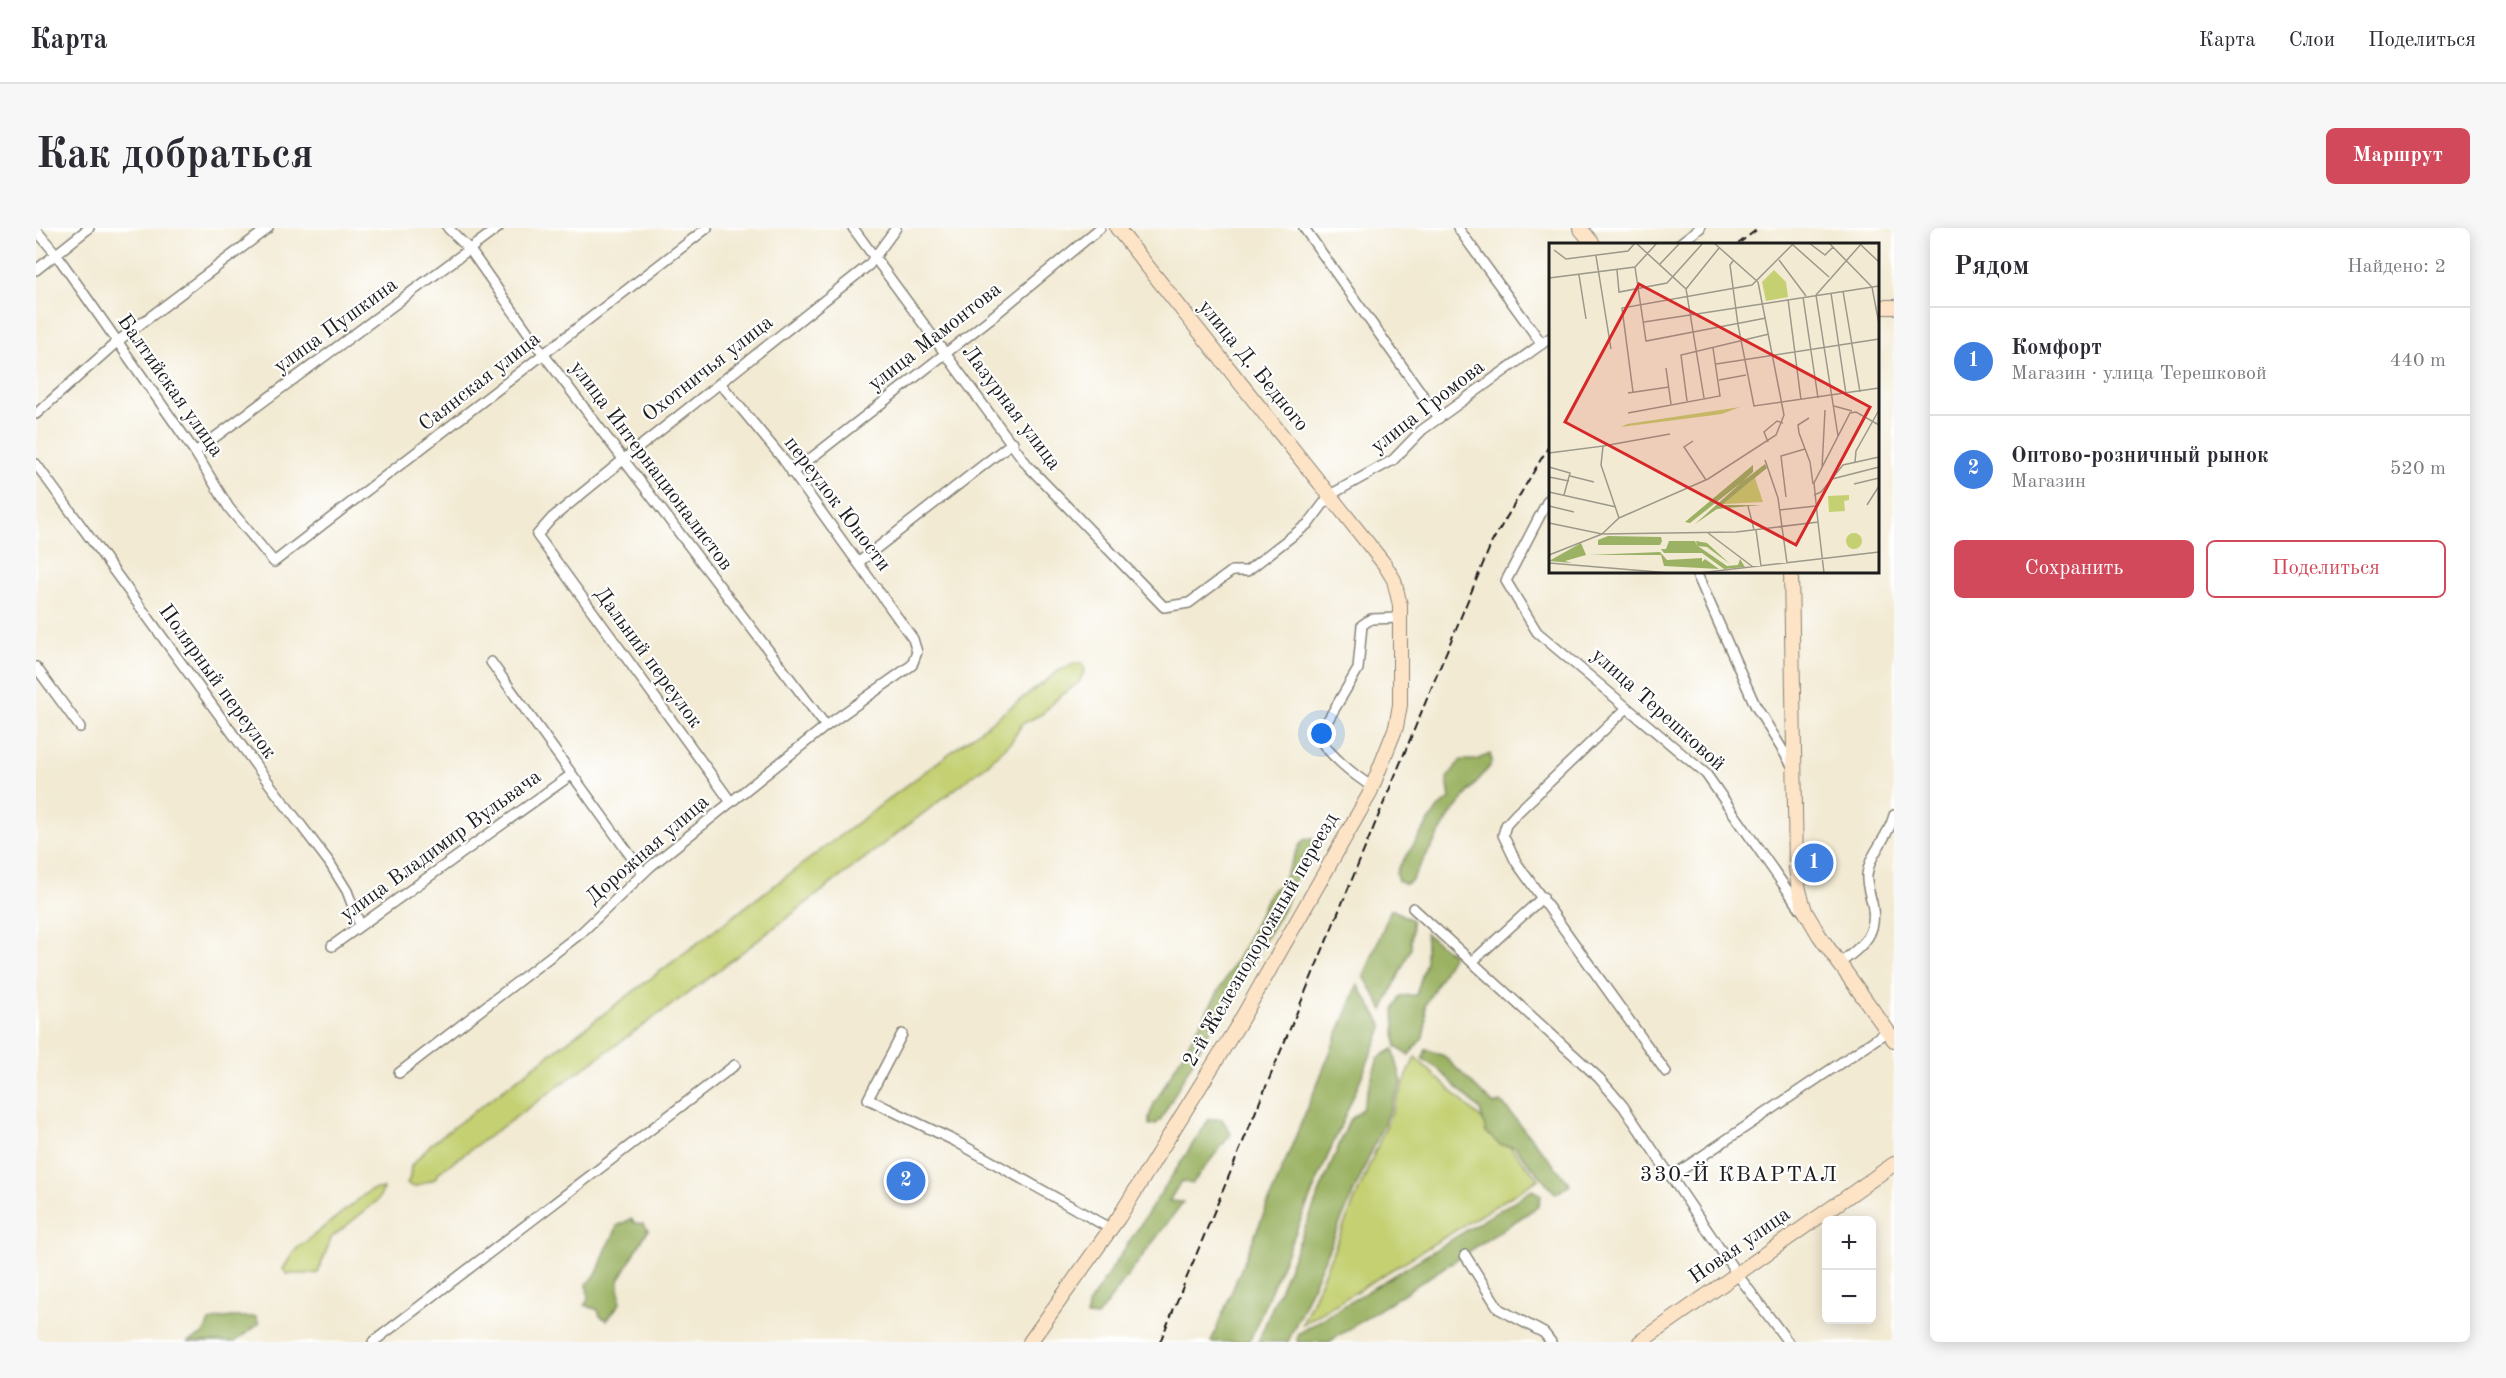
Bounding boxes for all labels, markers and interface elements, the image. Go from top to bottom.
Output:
text: Карта [30,27,108,55]
text: Карта [2199,30,2256,51]
text: Слои [2289,30,2335,51]
text: Поделиться [2368,30,2476,51]
button: Маршрут [2326,128,2470,184]
text: Как добраться [36,135,313,177]
inset map [1549,243,1879,573]
text: Рядом [1954,254,2029,280]
text: Найдено: 2 [2347,257,2446,277]
street label: улица Пушкина [270,274,402,378]
street label: улица Мамонтова [865,279,1005,395]
street label: улица Д. Бедного [1194,296,1312,436]
street label: Балтийская улица [113,311,227,461]
street label: Охотничья улица [639,312,777,426]
street label: Саянская улица [415,328,545,436]
text: Комфорт [2011,337,2102,359]
street label: Лазурная улица [957,342,1065,474]
text: 1 [1968,351,1979,371]
text: 440 m [2390,351,2446,371]
street label: улица Громова [1367,356,1489,458]
street label: улица Интернационалистов [566,357,736,575]
text: Магазин · улица Терешковой [2011,364,2267,384]
street label: переулок Юности [780,433,894,575]
text: Оптово-розничный рынок [2011,445,2269,467]
text: 2 [1968,459,1979,479]
text: 520 m [2390,459,2446,479]
text: Магазин [2011,472,2086,492]
button: Сохранить [1954,540,2194,598]
button: Поделиться [2206,540,2446,598]
street label: Дальний переулок [590,584,706,733]
street label: Полярный переулок [154,601,280,763]
street label: улица Терешковой [1587,645,1729,775]
your location [1307,719,1336,748]
street label: улица Владимир Вульвача [337,766,545,926]
street label: Дорожная улица [583,791,713,909]
street label: 2-й Железнодорожный переезд [1180,809,1343,1070]
pin: 1 [1794,840,1834,886]
pin: 2 [886,1158,926,1204]
district label: 330-Й КВАРТАЛ [1640,1160,1838,1186]
street label: Новая улица [1686,1204,1794,1288]
map controls [1822,1216,1876,1324]
button: + [1822,1216,1876,1270]
button: − [1822,1270,1876,1324]

